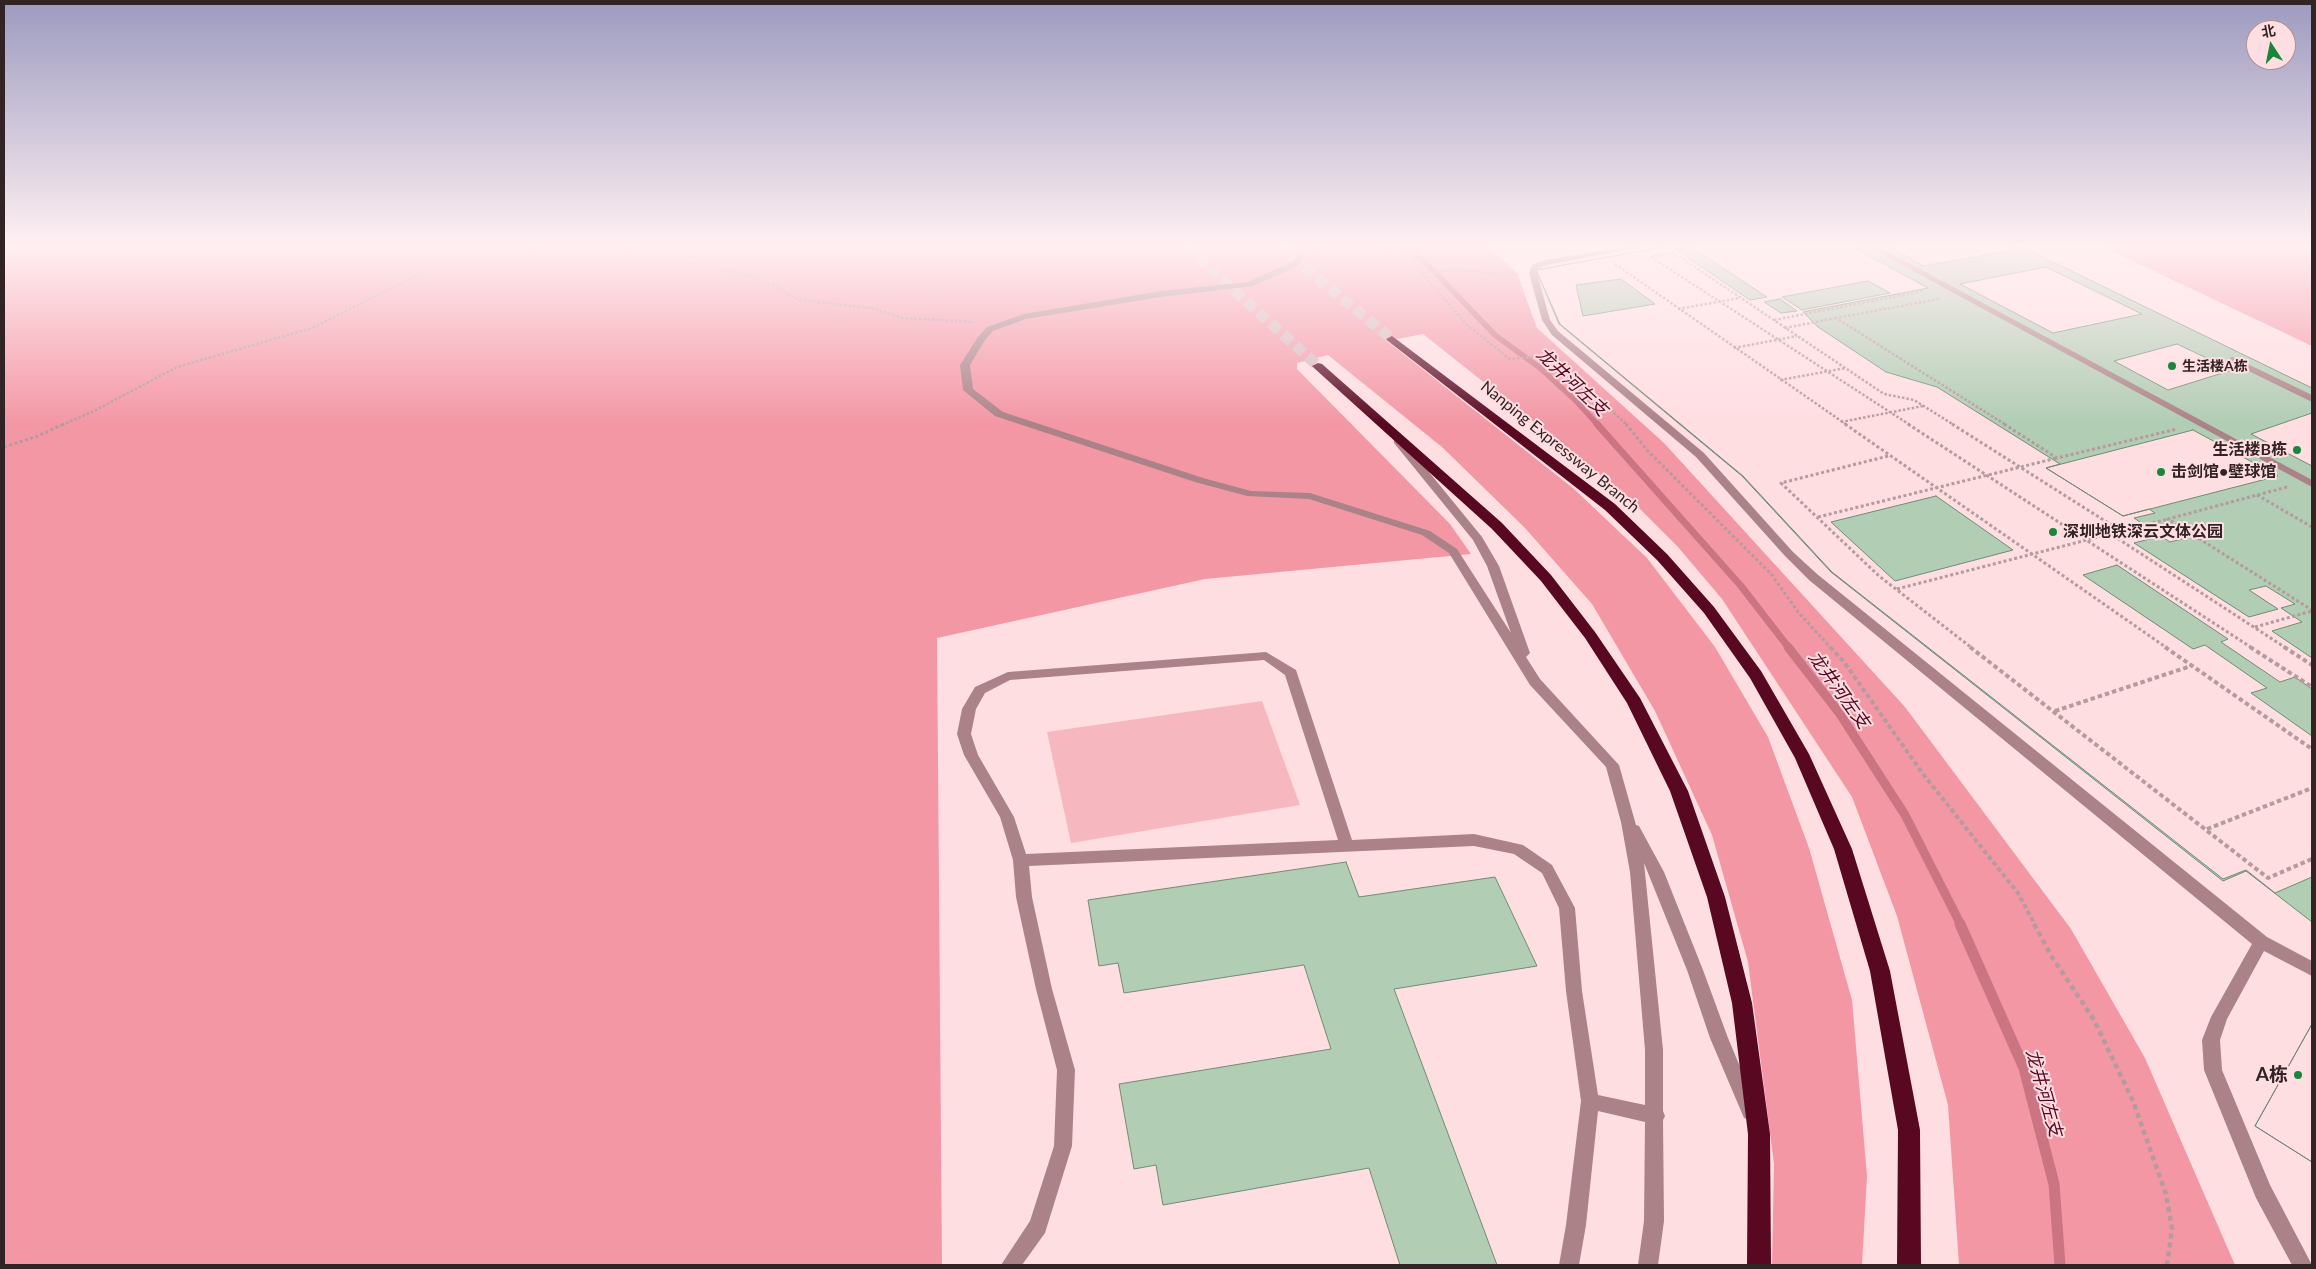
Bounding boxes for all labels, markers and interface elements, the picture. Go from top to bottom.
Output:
north arrow [2246,20,2296,70]
text: 北 [2260,21,2277,40]
water label: 龙井河左支 [1532,343,1612,421]
place label: 生活楼A栋 [2182,358,2248,374]
marker: 生活楼A栋 [2166,360,2178,372]
street label: Nanping Expressway Branch [1477,377,1643,517]
place label: 生活楼B栋 [2212,440,2287,460]
marker: 生活楼B栋 [2291,444,2303,456]
place label: 击剑馆•壁球馆 [2171,462,2276,482]
marker: 击剑馆•壁球馆 [2155,466,2167,478]
place label: 深圳地铁深云文体公园 [2063,522,2223,542]
marker: 深圳地铁深云文体公园 [2047,526,2059,538]
water label: 龙井河左支 [1804,647,1874,733]
water label: 龙井河左支 [2021,1047,2067,1139]
place label: A栋 [2256,1064,2288,1086]
marker: A栋 [2292,1069,2304,1081]

